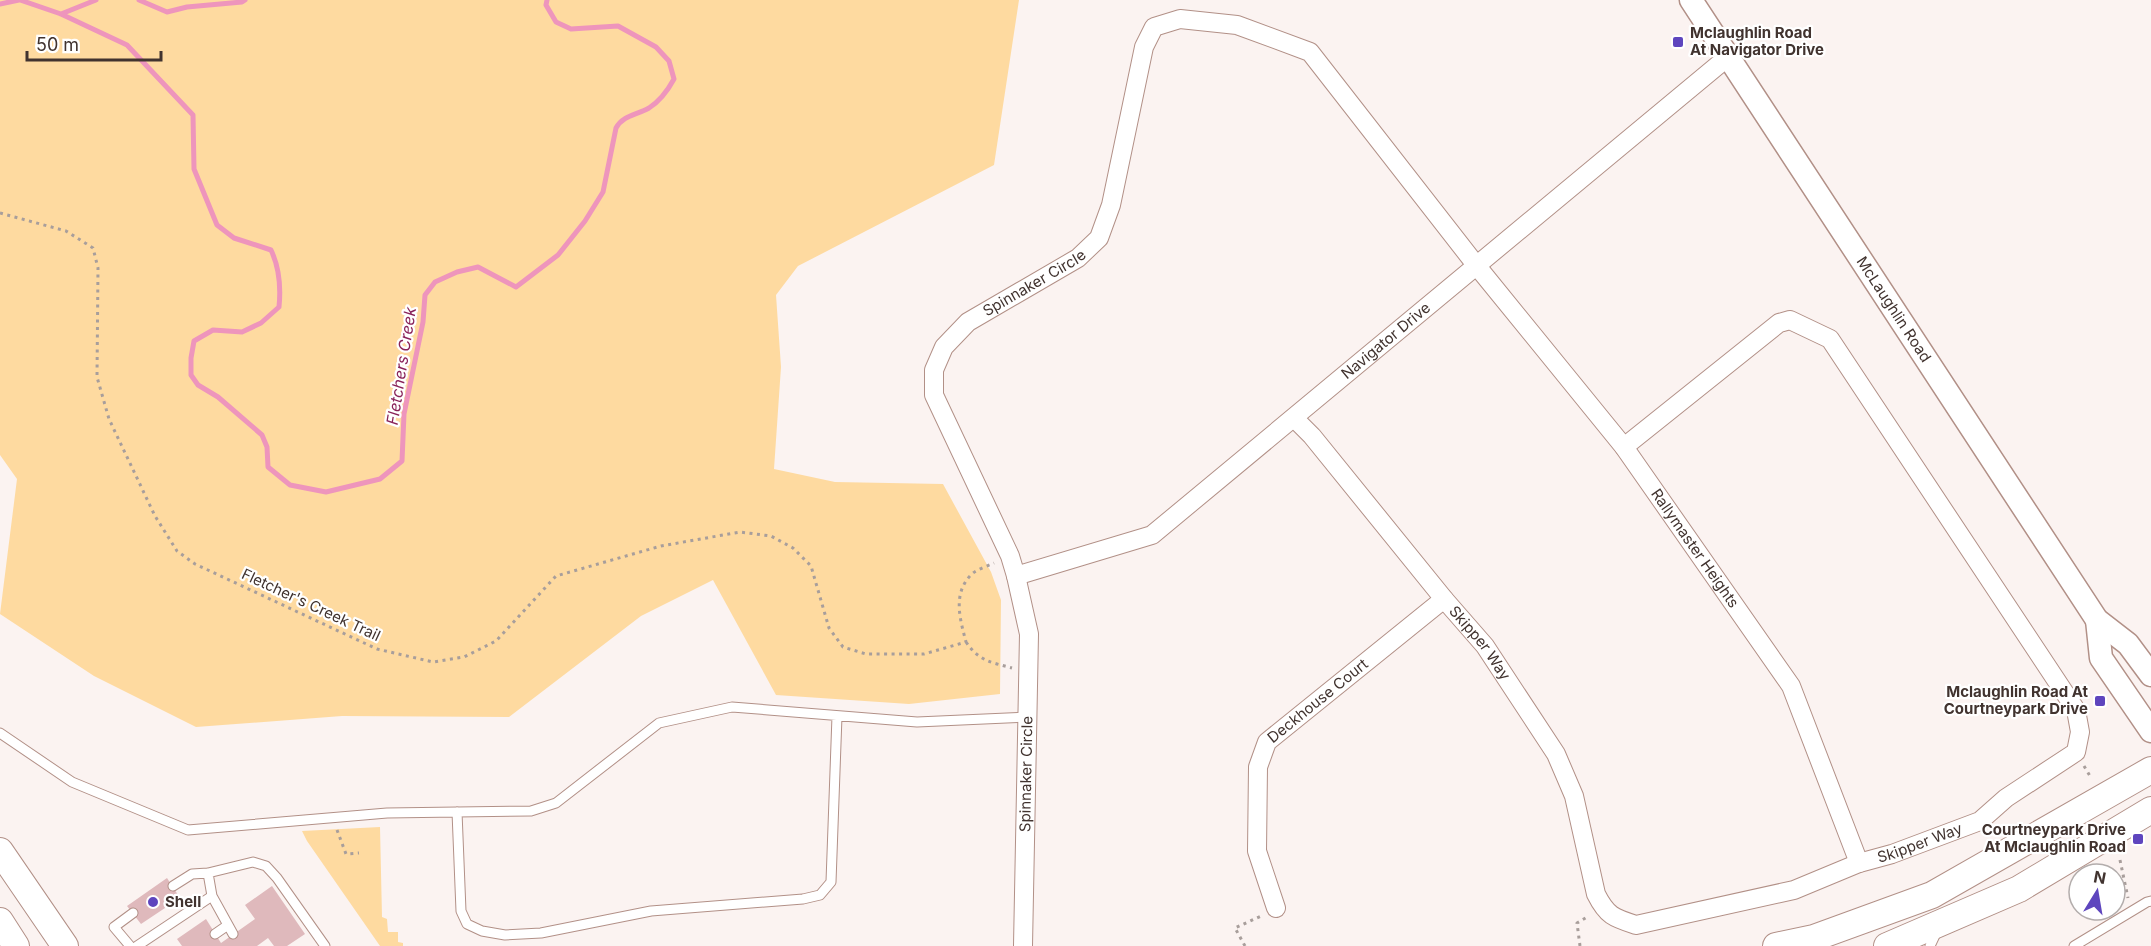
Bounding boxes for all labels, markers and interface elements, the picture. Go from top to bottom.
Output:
place label: Mclaughlin Road At Navigator Drive [1690,23,1824,59]
scale bar [27,24,160,62]
text: 50 m [36,34,79,55]
marker: Mclaughlin Road At Navigator Drive [1671,35,1685,49]
street label: Spinnaker Circle [979,245,1090,320]
street label: McLaughlin Road [1853,253,1936,366]
street label: Navigator Drive [1337,298,1434,383]
water label: Fletchers Creek [382,305,420,426]
street label: Rallymaster Heights [1647,485,1743,611]
street label: Fletcher's Creek Trail [239,564,384,645]
street label: Skipper Way [1445,602,1515,684]
street label: Deckhouse Court [1263,654,1372,747]
place label: Mclaughlin Road At Courtneypark Drive [1944,682,2089,718]
marker: Mclaughlin Road At Courtneypark Drive [2093,694,2107,708]
street label: Spinnaker Circle [1015,716,1036,832]
street label: Skipper Way [1875,818,1965,867]
place label: Courtneypark Drive At Mclaughlin Road [1982,820,2126,856]
marker: Courtneypark Drive At Mclaughlin Road [2131,832,2145,846]
north arrow [2067,862,2127,922]
text: N [2092,866,2108,888]
place label: Shell [165,892,201,911]
marker: Shell [146,895,160,909]

